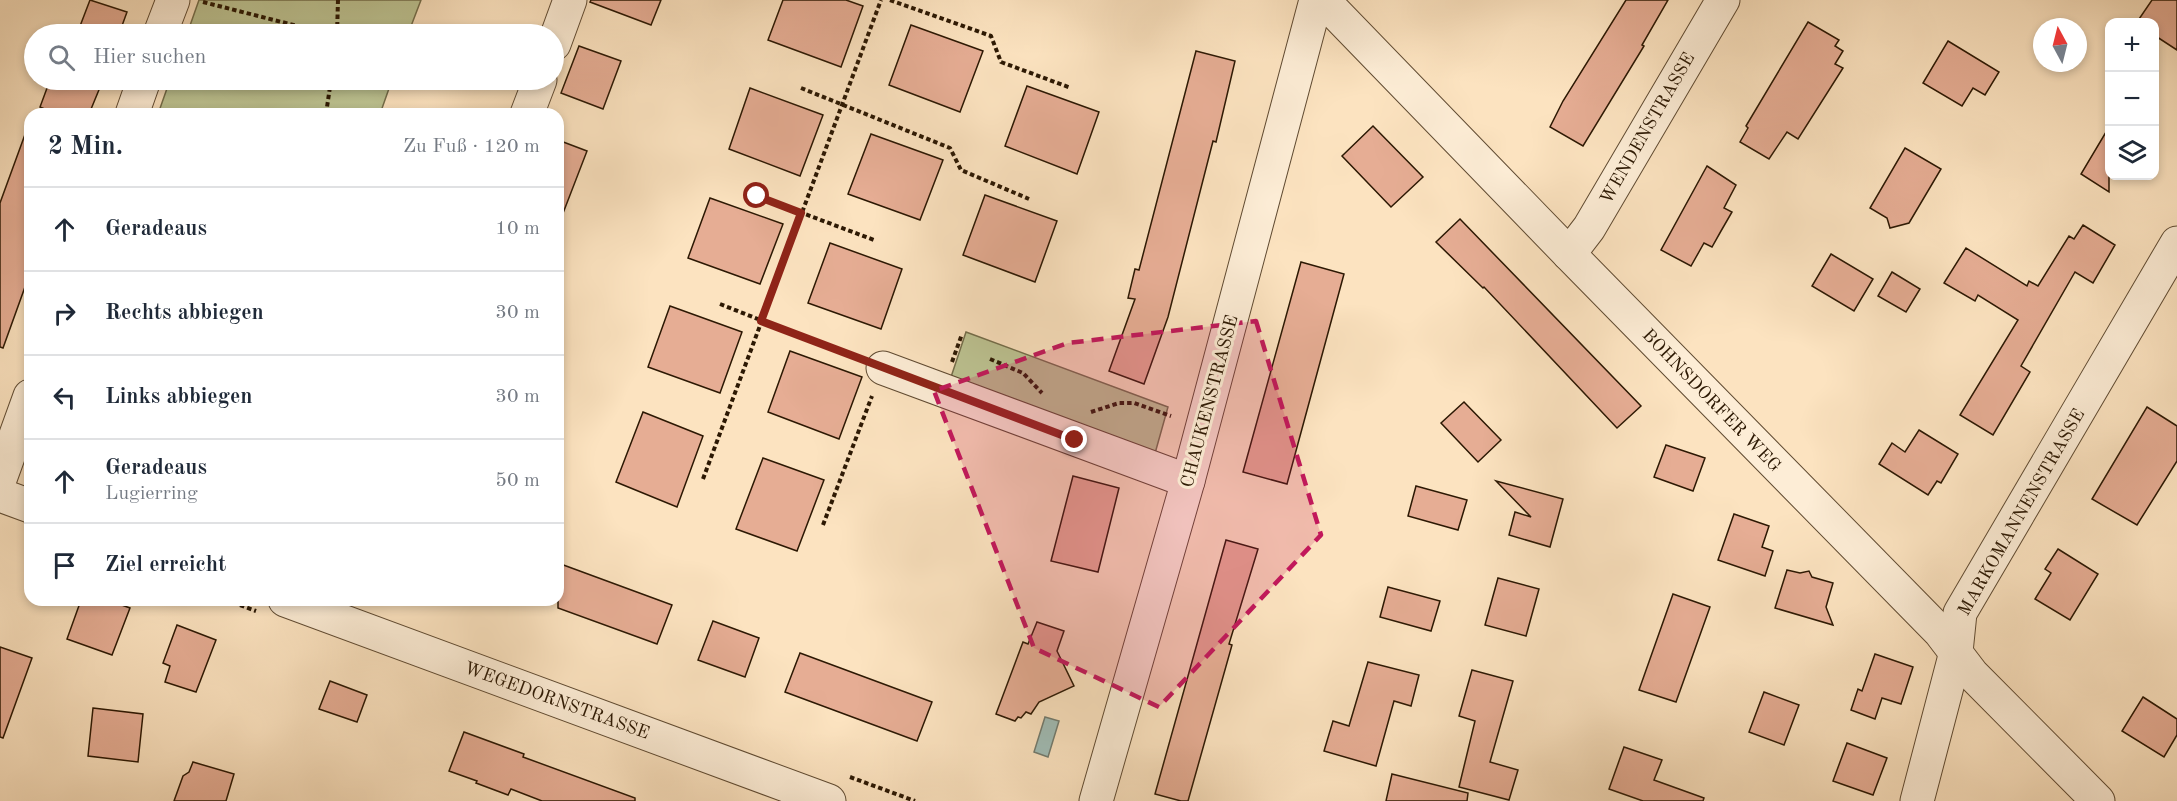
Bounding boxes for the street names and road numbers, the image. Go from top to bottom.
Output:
street label: WENDENSTRASSE [1597,50,1698,207]
street label: CHAUKENSTRASSE [1178,313,1242,489]
street label: BOHNSDORFER WEG [1639,326,1784,476]
street label: MARKOMANNENSTRASSE [1955,406,2089,619]
street label: WEGEDORNSTRASSE [462,659,652,743]

